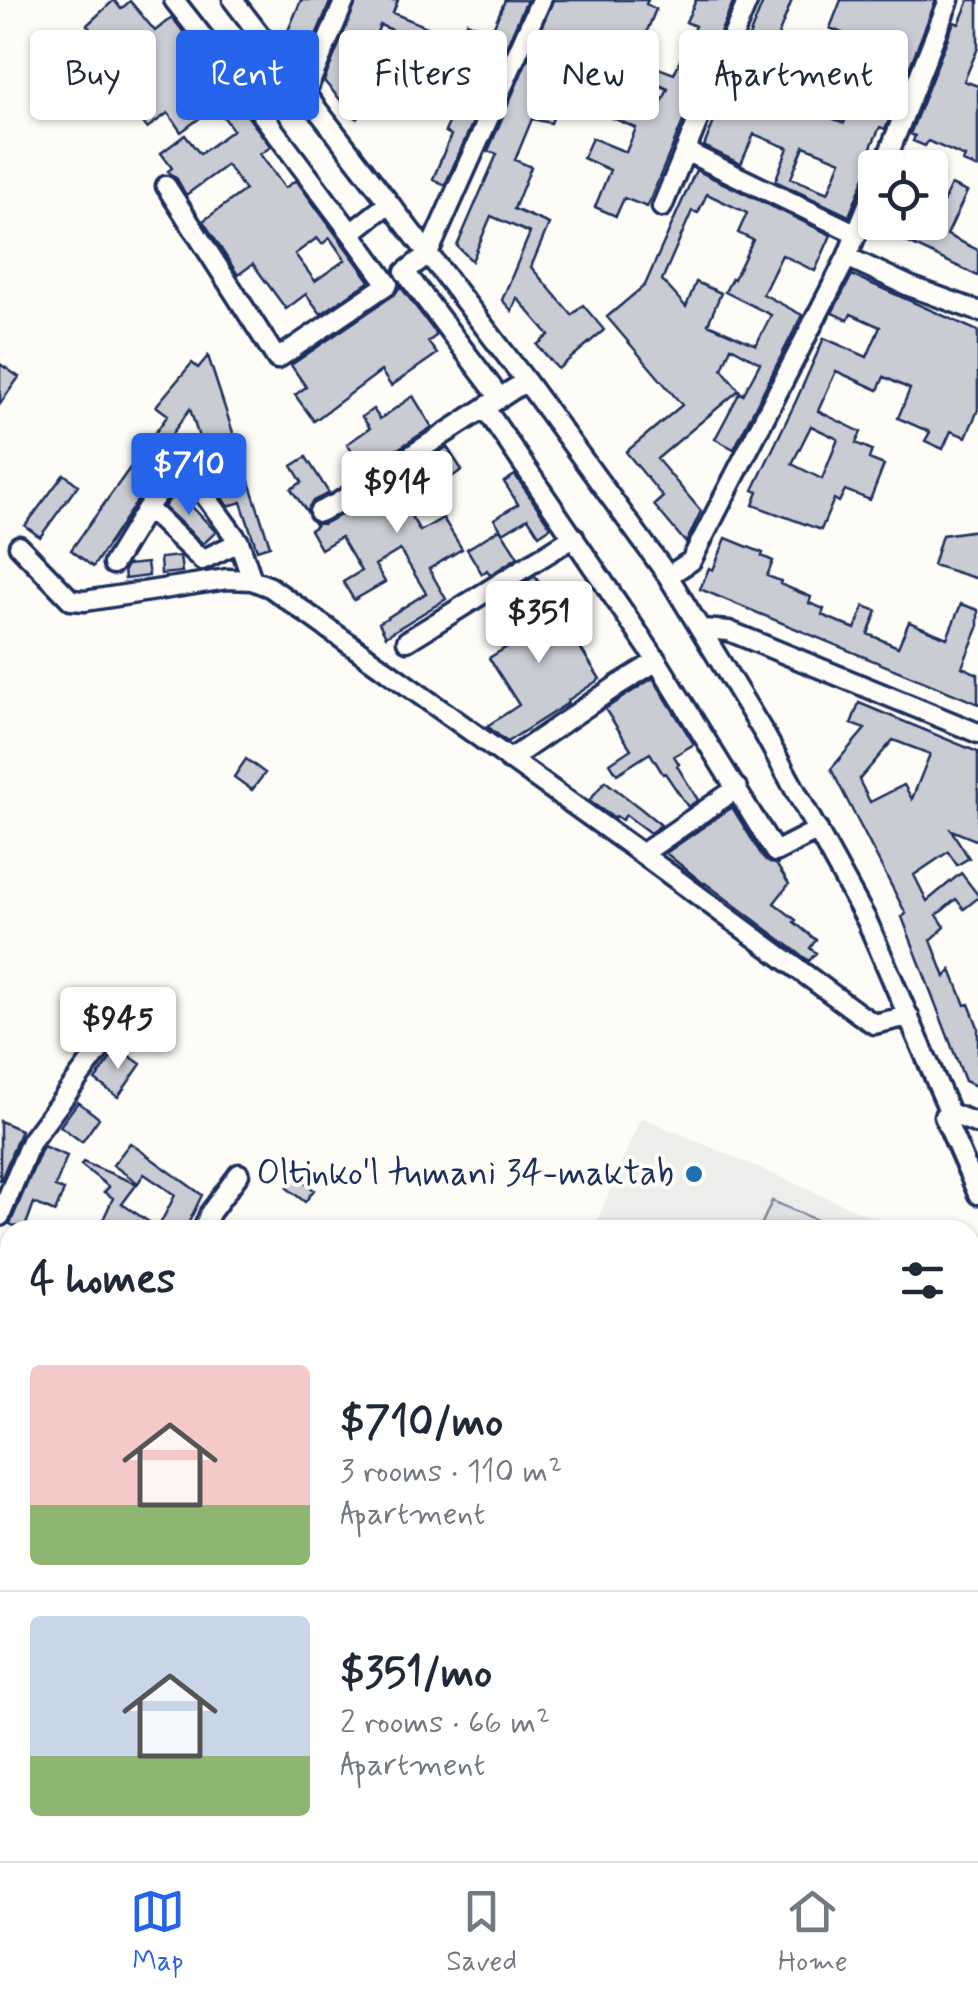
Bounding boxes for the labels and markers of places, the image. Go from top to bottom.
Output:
pin: $710 [130,433,248,518]
pin: $914 [338,451,456,536]
pin: $351 [480,581,598,666]
pin: $945 [59,987,177,1072]
place label: Oltinko'l tumani 34-maktab [257,1151,674,1197]
marker: Oltinko'l tumani 34-maktab [683,1163,705,1185]

